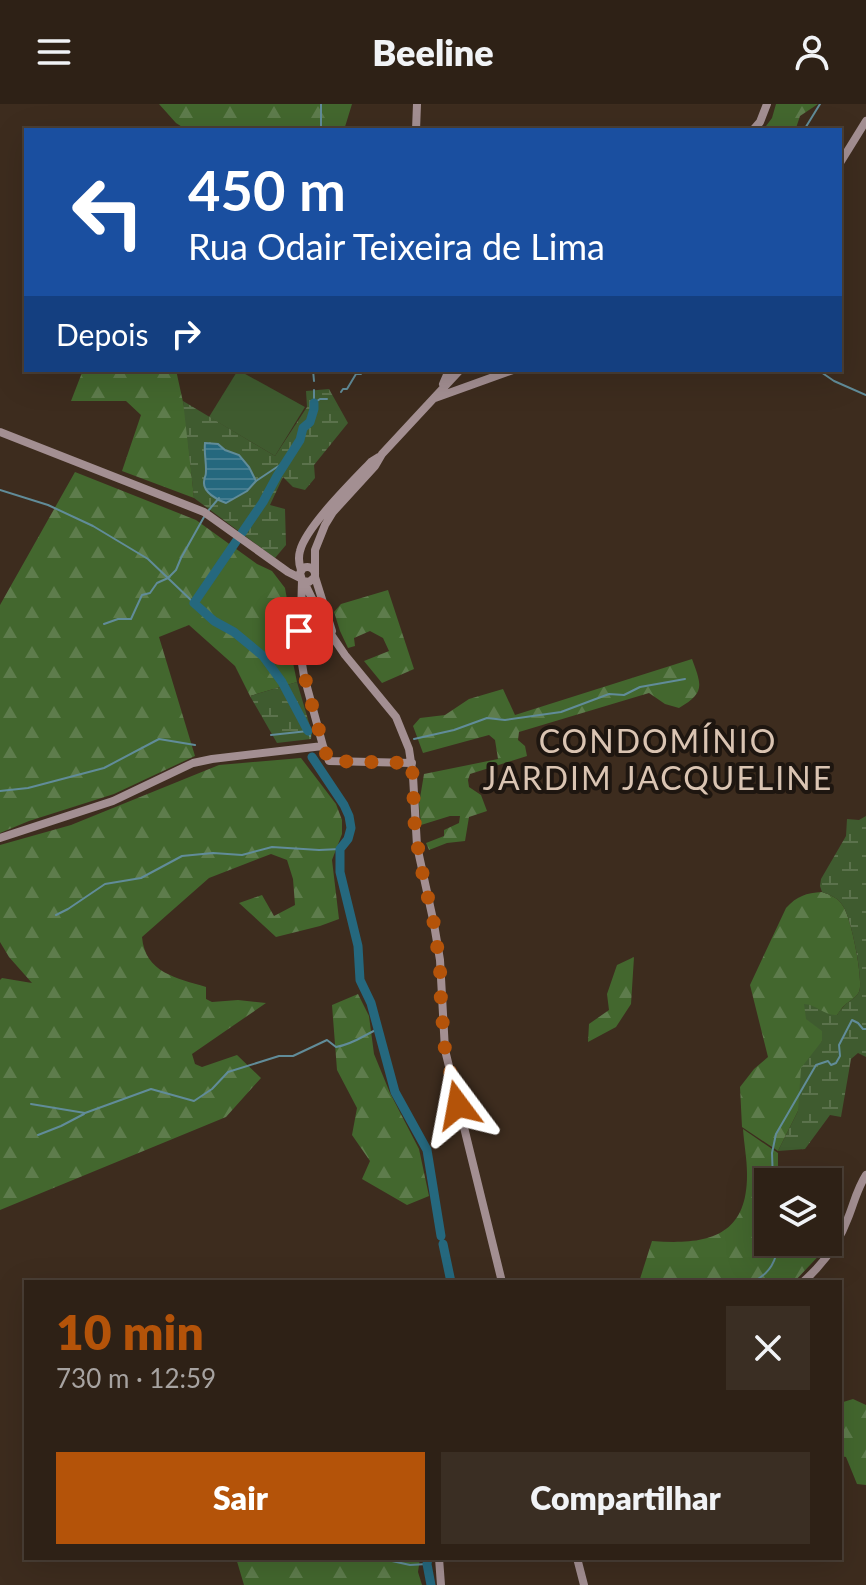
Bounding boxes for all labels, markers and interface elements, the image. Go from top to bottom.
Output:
icon: menu [32,30,76,74]
text: Beeline [372,30,494,74]
icon: person [790,30,834,74]
text: 450 m [188,156,346,223]
icon: left [56,160,160,264]
text: Rua Odair Teixeira de Lima [188,224,605,268]
icon: right [164,312,208,356]
text: Depois [56,316,148,352]
pin [265,597,333,665]
icon: arrive [277,609,321,653]
district label: CONDOMÍNIO JARDIM JACQUELINE [483,721,833,797]
position arrow [416,1063,500,1147]
map controls [754,1168,842,1256]
button: layers [754,1168,842,1256]
text: 10 min [56,1303,204,1360]
button: close [726,1306,810,1390]
text: 730 m · 12:59 [56,1362,216,1394]
button: Sair [56,1452,425,1544]
button: Compartilhar [441,1452,810,1544]

